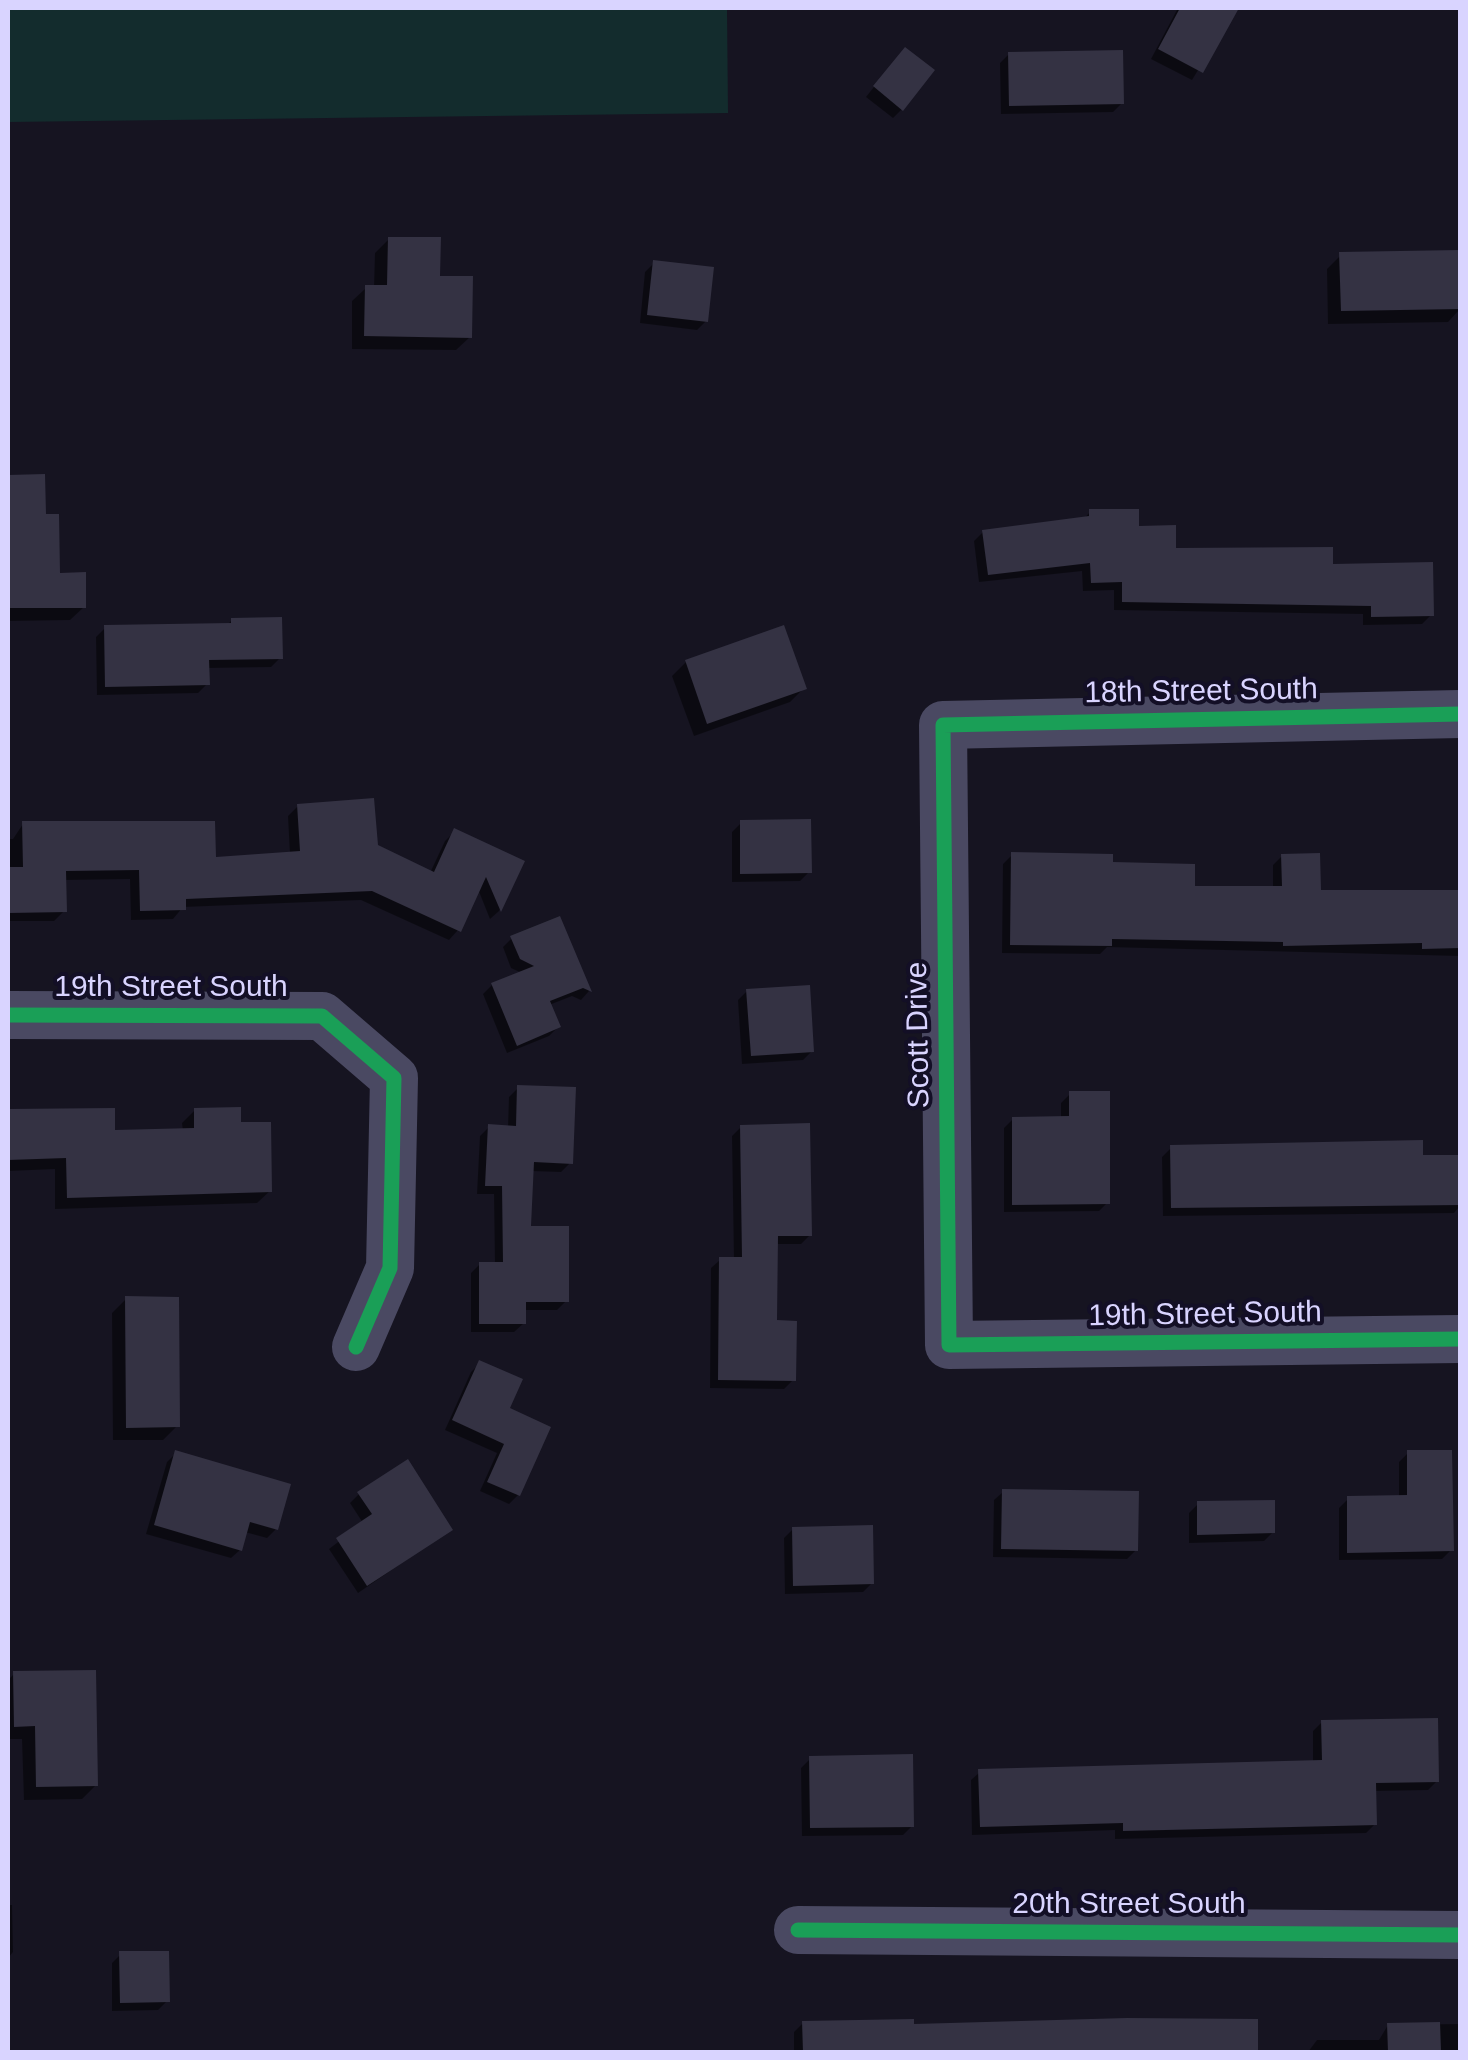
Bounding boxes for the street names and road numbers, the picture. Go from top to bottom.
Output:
street label: 18th Street South [1084,672,1318,712]
street label: Scott Drive [900,961,938,1109]
street label: 19th Street South [54,970,288,1006]
street label: 19th Street South [1088,1295,1322,1335]
street label: 20th Street South [1012,1887,1246,1923]

